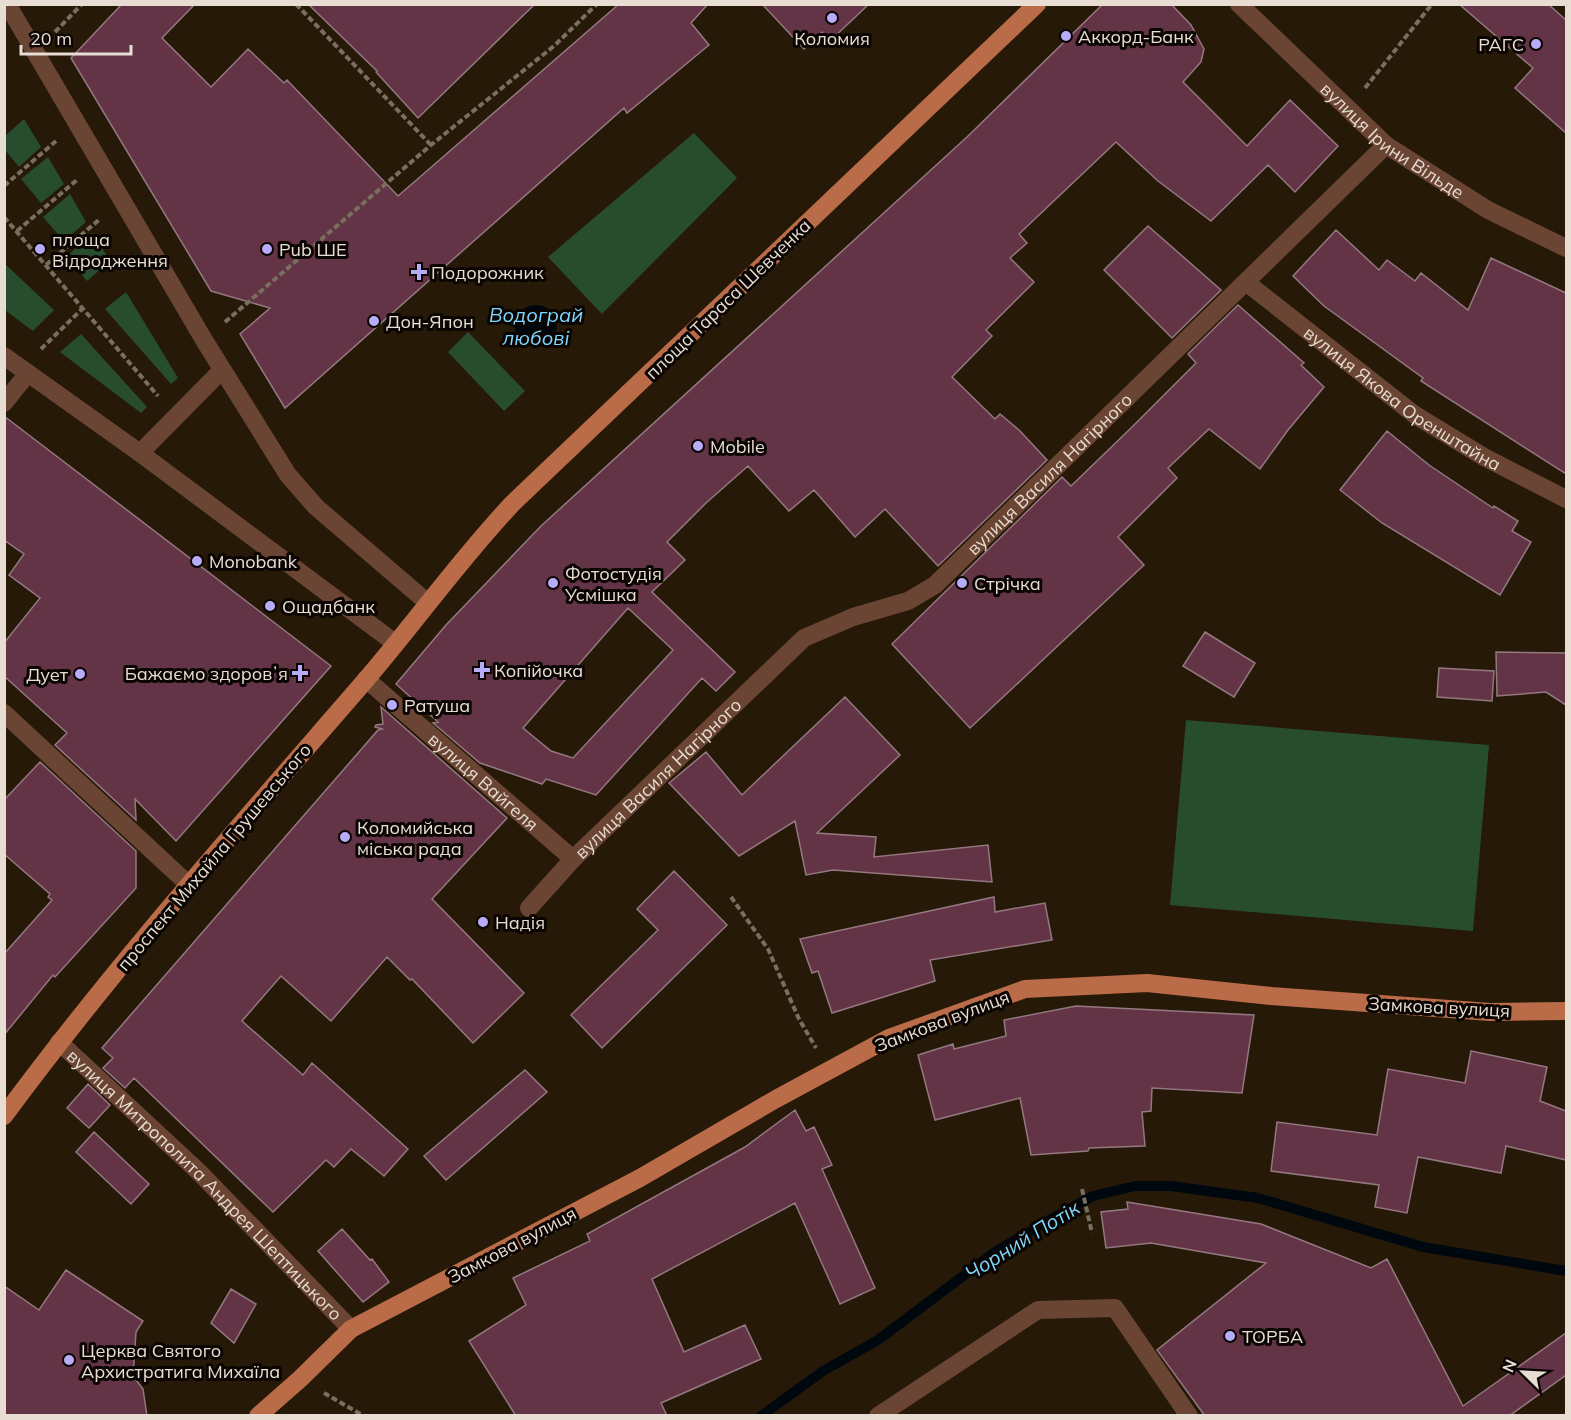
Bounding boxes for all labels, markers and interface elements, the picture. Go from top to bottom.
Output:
marker: Коломия [825,11,839,25]
scale bar [21,18,130,56]
place label: Аккорд-Банк [1078,25,1194,48]
text: 20 m [30,27,72,50]
place label: Коломия [794,27,870,50]
marker: Аккорд-Банк [1059,29,1073,43]
place label: РАГС [1478,33,1524,56]
marker: РАГС [1529,37,1543,51]
street label: вулиця Ірини Вільде [1316,77,1469,203]
street label: площа Тараса Шевченка [641,214,815,384]
place label: площа Відродження [52,228,168,272]
place label: Pub ШЕ [279,238,347,261]
marker: площа Відродження [33,242,47,256]
marker: Pub ШЕ [260,242,274,256]
place label: Подорожник [431,261,544,284]
marker: Подорожник [412,265,426,279]
water label: Водограй любові [489,302,583,350]
place label: Дон-Япон [386,310,474,333]
marker: Дон-Япон [367,314,381,328]
street label: вулиця Якова Оренштайна [1299,321,1505,475]
street label: вулиця Василя Нагірного [962,388,1137,559]
place label: Mobile [710,435,765,458]
marker: Mobile [691,439,705,453]
place label: Monobank [209,550,298,573]
marker: Monobank [190,554,204,568]
place label: Фотостудія Усмішка [564,562,662,606]
place label: Стрічка [974,572,1041,595]
marker: Фотостудія Усмішка [546,576,560,590]
marker: Стрічка [955,576,969,590]
place label: Ощадбанк [282,595,375,618]
marker: Ощадбанк [263,599,277,613]
place label: Копійочка [494,659,583,682]
place label: Бажаємо здоровʼя [125,662,288,685]
place label: Дует [26,663,69,686]
marker: Копійочка [475,663,489,677]
marker: Бажаємо здоровʼя [293,666,307,680]
marker: Дует [73,667,87,681]
street label: вулиця Василя Нагірного [569,693,746,863]
place label: Ратуша [404,694,470,717]
marker: Ратуша [385,698,399,712]
street label: вулиця Вайгеля [424,727,544,836]
street label: проспект Михайла Грушевського [112,739,316,975]
place label: Коломийська міська рада [357,816,473,860]
marker: Коломийська міська рада [338,830,352,844]
place label: Надія [495,911,545,934]
marker: Надія [476,915,490,929]
street label: Замкова вулиця [872,985,1012,1057]
street label: Замкова вулиця [1367,992,1511,1022]
street label: вулиця Митрополита Андрея Шептицького [62,1044,347,1325]
water label: Чорний Потік [960,1194,1085,1285]
street label: Замкова вулиця [444,1201,580,1289]
place label: ТОРБА [1242,1325,1303,1348]
marker: ТОРБА [1223,1329,1237,1343]
place label: Церква Святого Архистратига Михаїла [81,1339,280,1383]
north arrow [1493,1342,1553,1402]
marker: Церква Святого Архистратига Михаїла [62,1353,76,1367]
text: N [1498,1356,1521,1375]

